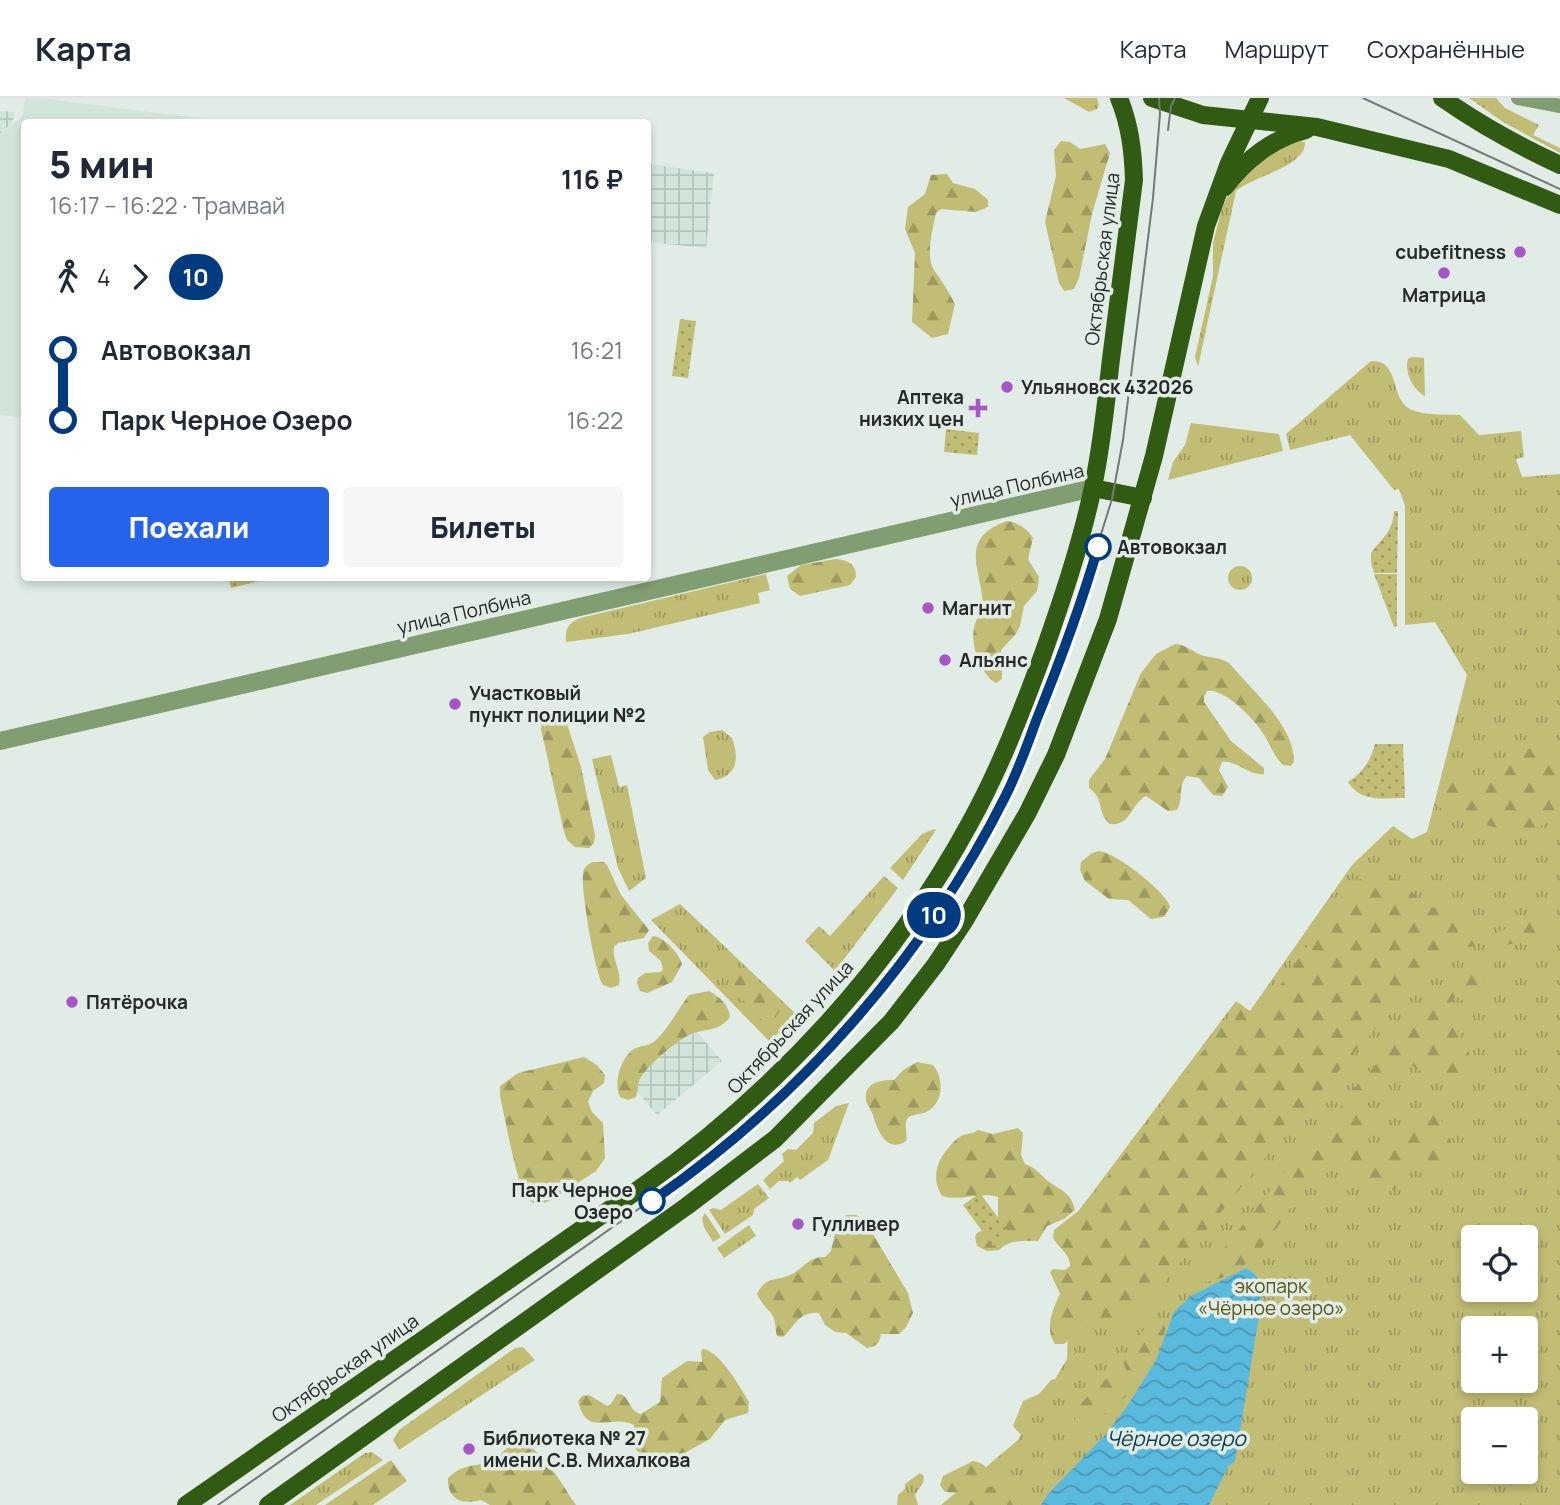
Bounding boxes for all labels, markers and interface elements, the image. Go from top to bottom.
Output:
text: Карта [35,26,132,71]
text: Карта [1120,32,1187,65]
text: Маршрут [1225,32,1329,65]
text: Сохранённые [1367,32,1525,65]
text: 5 мин [49,137,155,189]
text: 116 ₽ [561,161,623,197]
street label: Октябрьская улица [1079,171,1125,347]
text: 16:17 – 16:22 · Трамвай [49,189,285,221]
place label: cubefitness [1395,239,1506,265]
marker: cubefitness [1512,244,1528,260]
icon: walk [49,258,87,296]
icon: forward [121,258,159,296]
text: 10 [183,260,209,293]
text: 4 [97,261,111,293]
marker: Матрица [1436,265,1452,281]
place label: Матрица [1402,282,1486,308]
text: Автовокзал [101,332,251,368]
text: 16:21 [571,334,623,366]
place label: Ульяновск 432026 [1021,374,1194,400]
marker: Ульяновск 432026 [999,379,1015,395]
place label: Аптека низких цен [859,384,964,432]
marker: Аптека низких цен [970,400,986,416]
text: Парк Черное Озеро [101,402,353,438]
text: 16:22 [567,404,623,436]
street label: улица Полбина [948,457,1086,513]
button: Поехали [49,487,329,567]
button: Билеты [343,487,623,567]
marker: Автовокзал [1085,534,1111,560]
place label: Автовокзал [1117,534,1227,560]
street label: улица Полбина [395,584,533,640]
place label: Магнит [942,595,1012,621]
marker: Магнит [920,600,936,616]
place label: Альянс [959,647,1028,673]
marker: Альянс [937,652,953,668]
place label: Участковый пункт полиции №2 [469,680,646,728]
marker: Участковый пункт полиции №2 [447,696,463,712]
line badge: 10 [902,892,965,938]
text: 10 [921,898,947,931]
street label: Октябрьская улица [721,955,859,1099]
place label: Пятёрочка [86,989,188,1015]
marker: Пятёрочка [64,994,80,1010]
place label: Парк Черное Озеро [512,1177,633,1225]
marker: Парк Черное Озеро [639,1188,665,1214]
place label: Гулливер [812,1211,900,1237]
marker: Гулливер [790,1216,806,1232]
map controls [1461,1225,1538,1484]
button: locate [1461,1225,1538,1302]
park label: экопарк «Чёрное озеро» [1198,1273,1344,1321]
street label: Октябрьская улица [266,1307,424,1429]
button: + [1461,1316,1538,1393]
button: − [1461,1407,1538,1484]
water label: Чёрное озеро [1106,1424,1247,1452]
place label: Библиотека № 27 имени С.В. Михалкова [483,1425,690,1473]
marker: Библиотека № 27 имени С.В. Михалкова [461,1441,477,1457]

